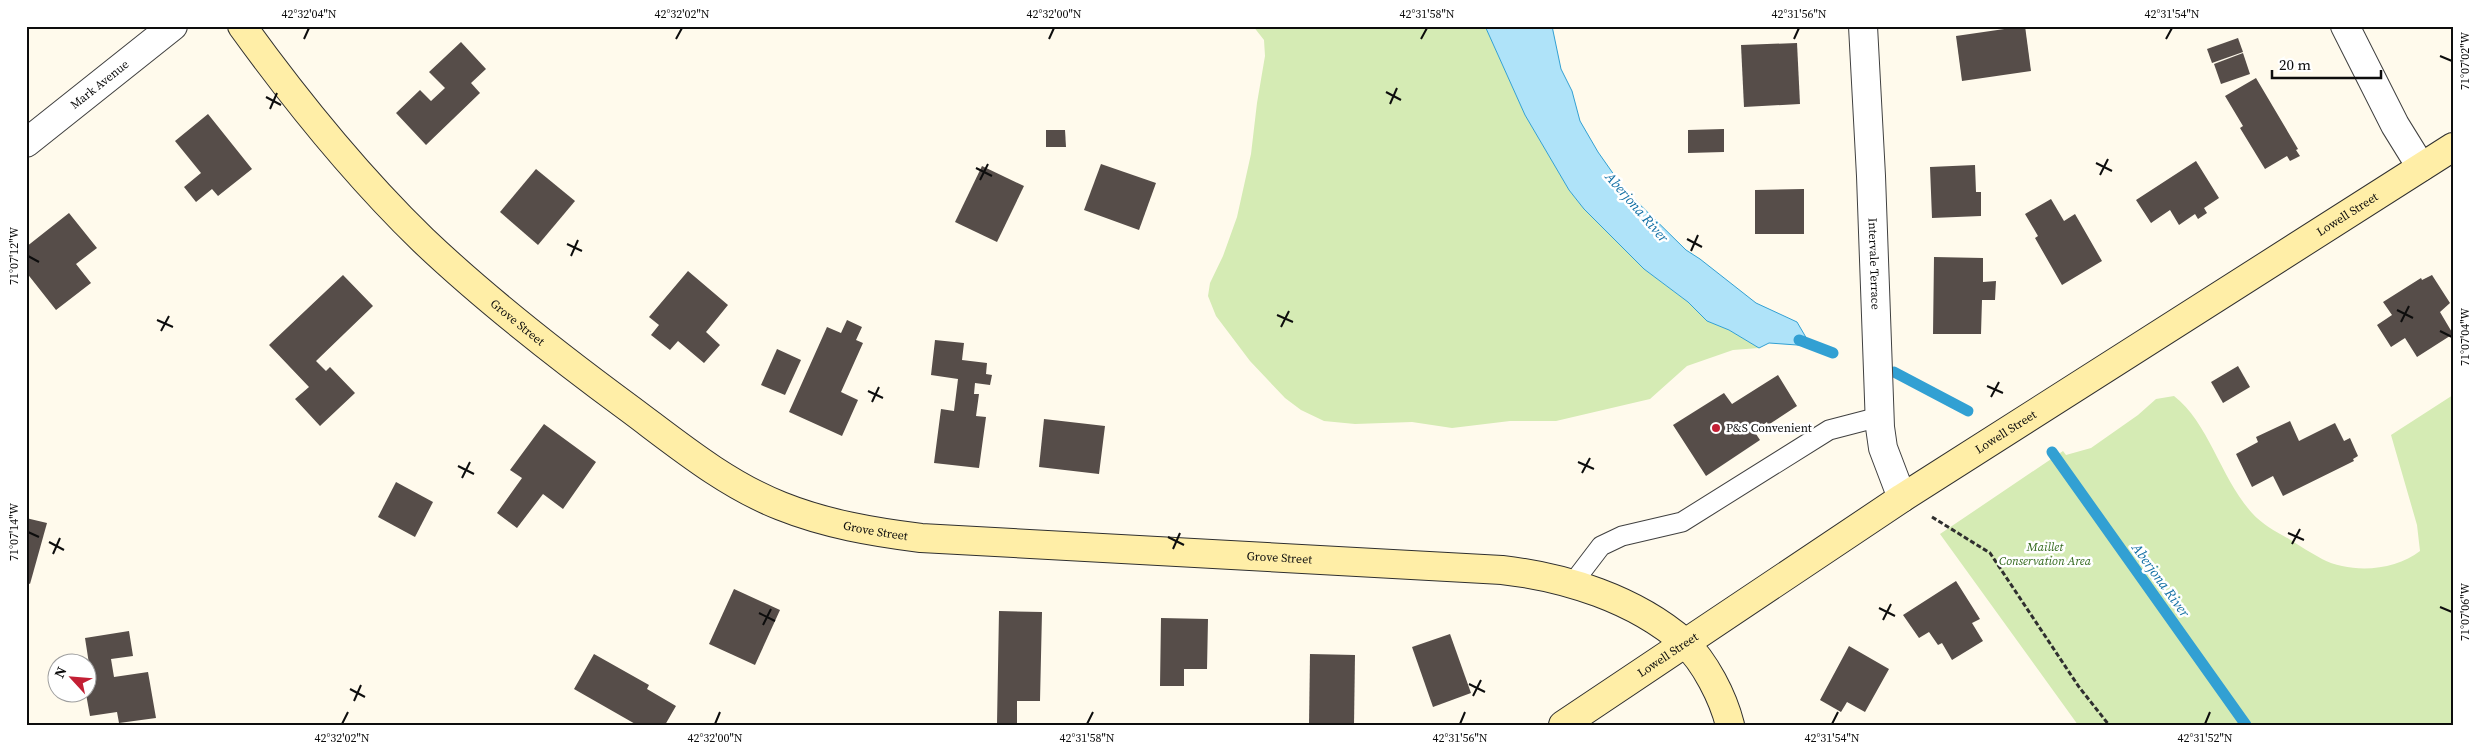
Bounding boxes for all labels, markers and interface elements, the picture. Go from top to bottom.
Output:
text: 42°32'04"N [281,6,337,22]
text: 42°32'02"N [654,6,710,22]
text: 42°32'00"N [1026,6,1082,22]
text: 42°31'58"N [1399,6,1455,22]
text: 42°31'56"N [1771,6,1827,22]
text: 42°31'54"N [2144,6,2200,22]
text: 71°07'02"W [2457,32,2473,90]
scale bar [2272,48,2380,80]
text: 20 m [2279,54,2311,75]
street label: Mark Avenue [67,56,132,113]
water label: Aberjona River [1600,167,1673,247]
street label: Lowell Street [2314,189,2381,240]
street label: Intervale Terrace [1865,218,1884,310]
text: 71°07'12"W [6,227,22,285]
street label: Grove Street [487,296,548,349]
text: 71°07'04"W [2457,308,2473,366]
street label: Lowell Street [1972,406,2040,457]
place label: P&S Convenient [1726,420,1812,436]
marker: P&S Convenient [1710,422,1722,434]
text: 71°07'14"W [6,503,22,561]
street label: Grove Street [842,517,909,544]
water label: Aberjona River [2127,538,2195,621]
park label: Maillet Conservation Area [1999,539,2092,569]
street label: Grove Street [1246,548,1313,568]
text: 71°07'06"W [2457,583,2473,641]
street label: Lowell Street [1634,629,1701,681]
north arrow [48,654,98,704]
text: N [49,663,72,681]
text: 42°32'02"N [314,730,370,746]
text: 42°32'00"N [687,730,743,746]
text: 42°31'58"N [1059,730,1115,746]
text: 42°31'56"N [1432,730,1488,746]
text: 42°31'54"N [1804,730,1860,746]
text: 42°31'52"N [2177,730,2233,746]

